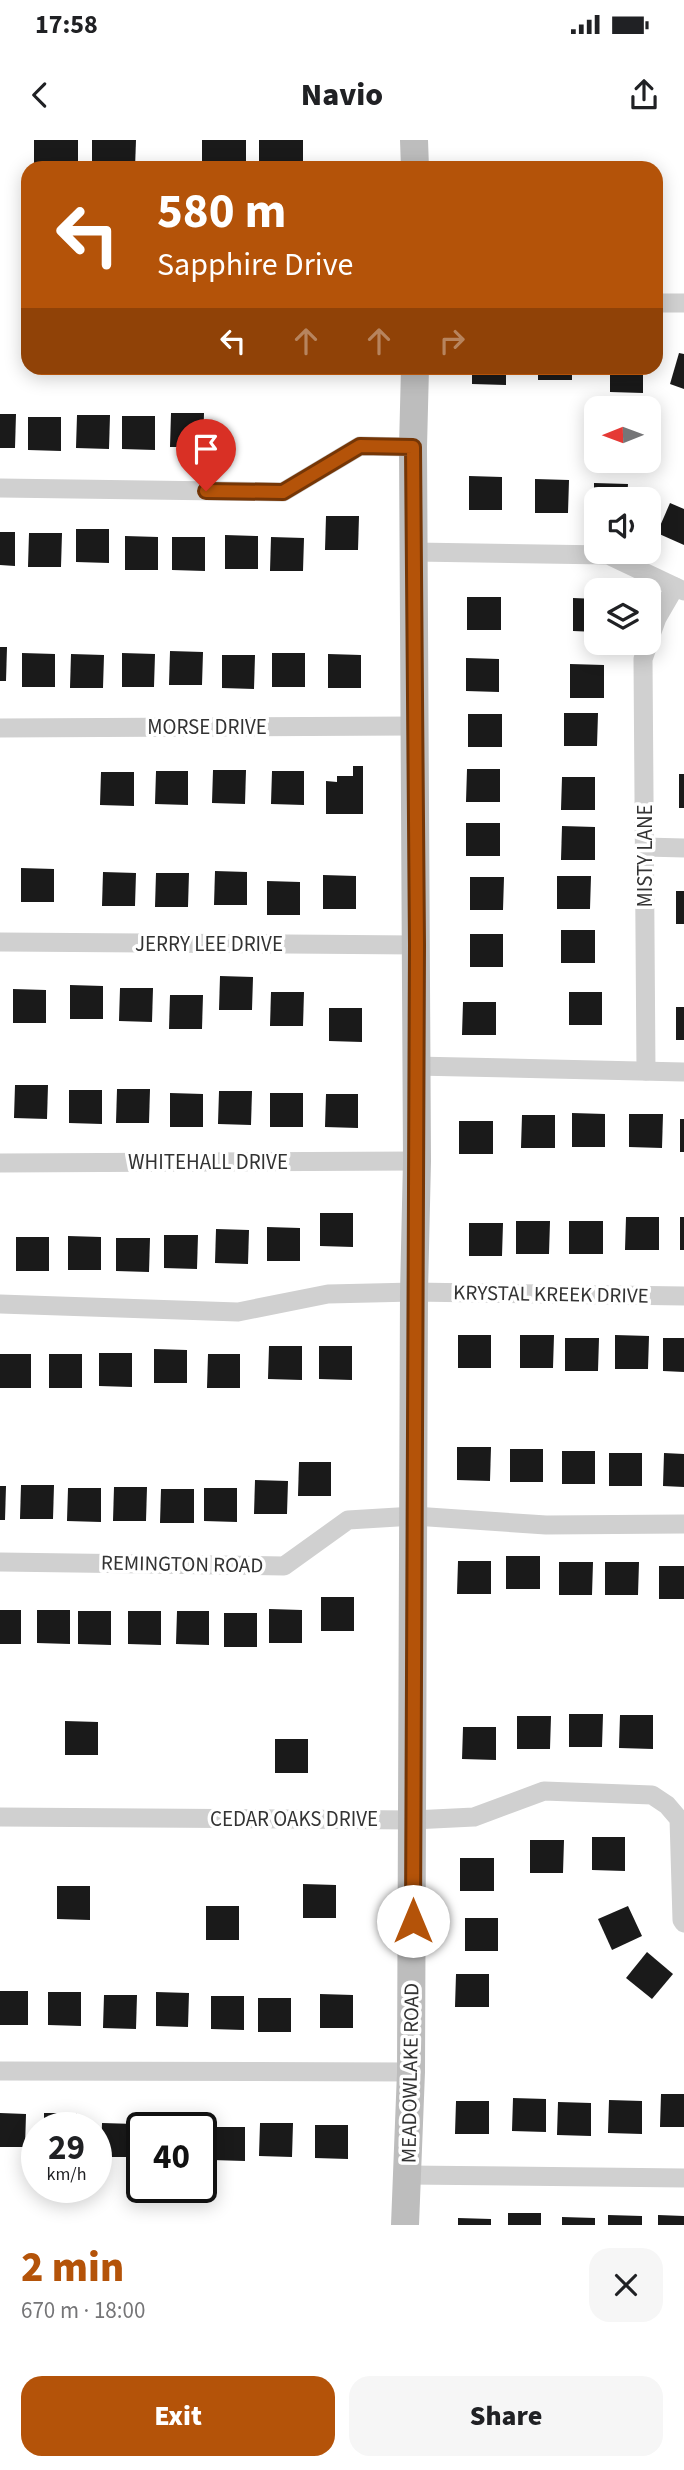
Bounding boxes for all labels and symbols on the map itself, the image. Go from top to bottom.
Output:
north arrow [584,396,662,472]
pin [176,419,236,491]
street label: MORSE DRIVE [147,712,267,742]
street label: MISTY LANE [630,804,660,908]
street label: JERRY LEE DRIVE [135,929,283,959]
street label: WHITEHALL DRIVE [128,1147,288,1177]
street label: KRYSTAL KREEK DRIVE [453,1277,649,1311]
street label: REMINGTON ROAD [101,1548,263,1580]
street label: CEDAR OAKS DRIVE [210,1804,378,1834]
position arrow [376,1884,450,1958]
street label: MEADOWLAKE ROAD [393,1983,427,2163]
speed limit sign: 40 [126,2112,217,2203]

